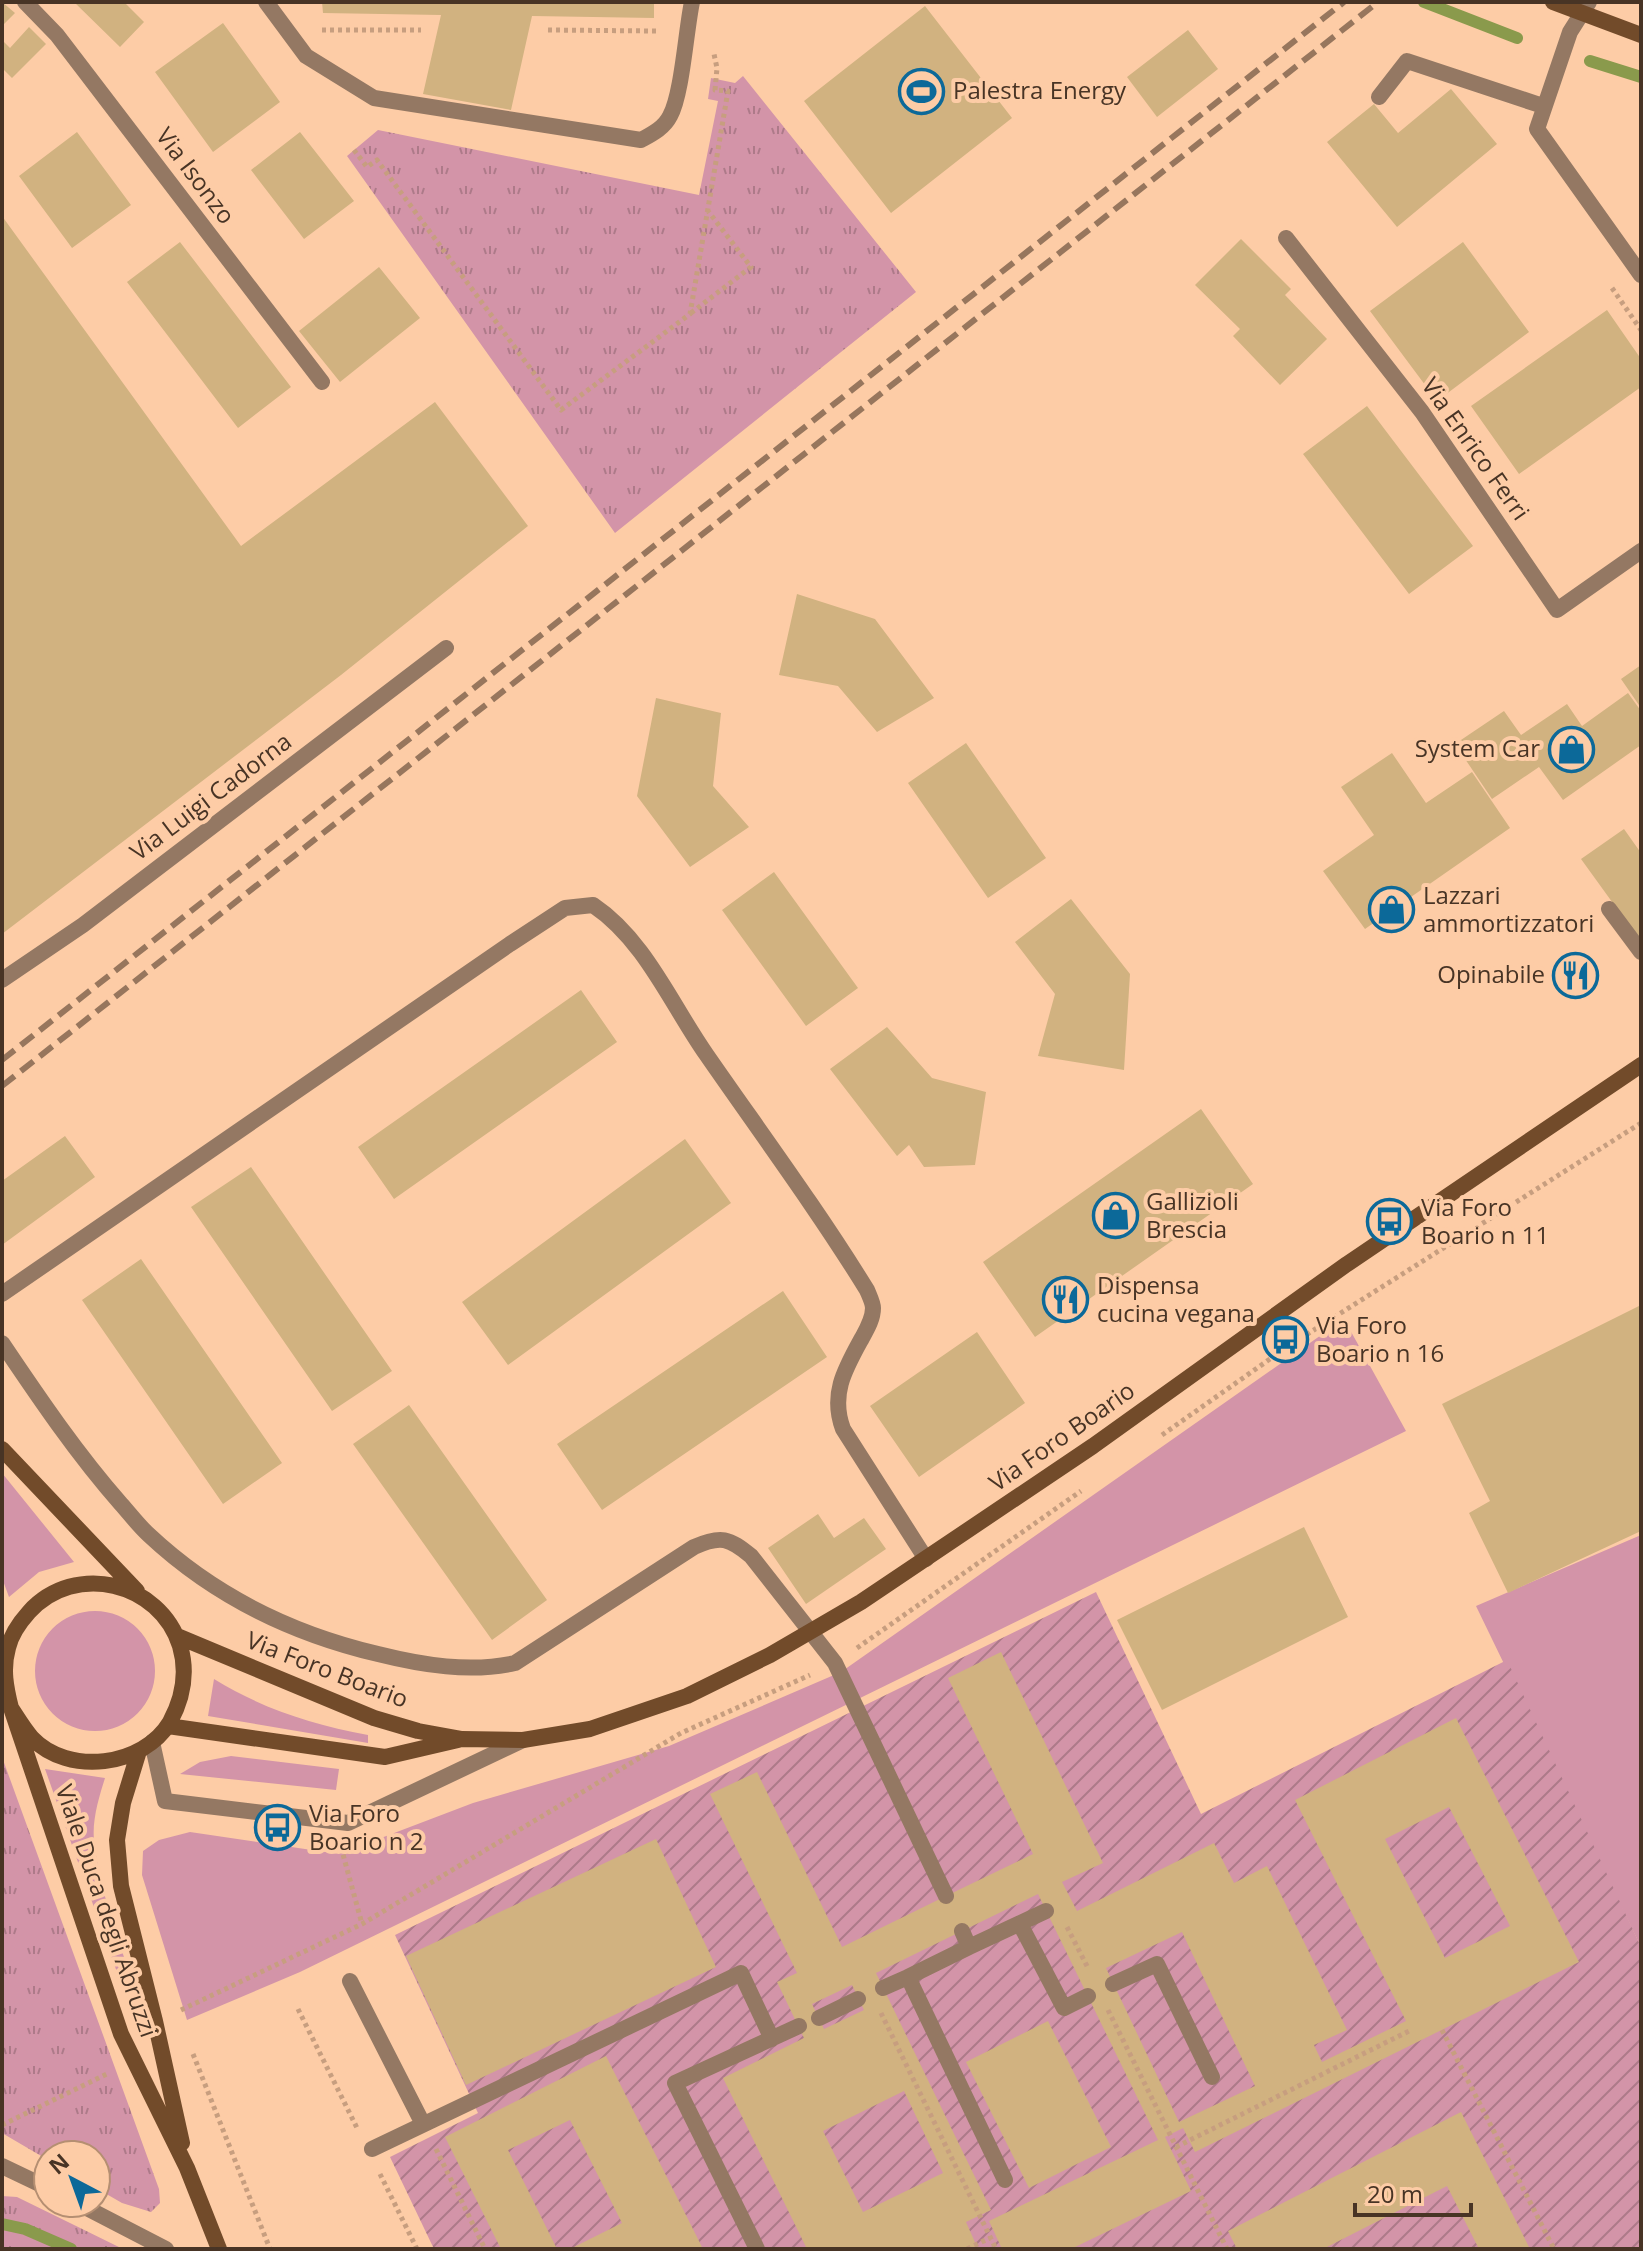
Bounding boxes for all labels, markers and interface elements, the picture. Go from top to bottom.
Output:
sports icon: Palestra Energy [898,67,946,115]
place label: Palestra Energy [953,73,1127,106]
street label: Via Isonzo [149,120,243,230]
street label: Via Enrico Ferri [1415,370,1538,526]
street label: Via Luigi Cadorna [123,724,298,867]
shop icon: System Car [1547,725,1595,773]
place label: System Car [1415,731,1540,764]
place label: Lazzari ammortizzatori [1423,878,1594,939]
shop icon: Lazzari ammortizzatori [1368,886,1416,934]
restaurant icon: Opinabile [1552,951,1600,999]
place label: Opinabile [1437,957,1545,990]
place label: Gallizioli Brescia [1146,1184,1239,1245]
place label: Via Foro Boario n 11 [1421,1190,1549,1251]
shop icon: Gallizioli Brescia [1091,1192,1139,1240]
bus stop icon: Via Foro Boario n 11 [1366,1198,1414,1246]
place label: Dispensa cucina vegana [1097,1268,1255,1329]
restaurant icon: Dispensa cucina vegana [1042,1276,1090,1324]
place label: Via Foro Boario n 16 [1316,1308,1444,1369]
bus stop icon: Via Foro Boario n 16 [1261,1316,1309,1364]
street label: Via Foro Boario [982,1373,1141,1498]
street label: Via Foro Boario [242,1623,413,1715]
street label: Viale Duca degli Abruzzi [49,1780,166,2041]
place label: Via Foro Boario n 2 [309,1796,424,1857]
bus stop icon: Via Foro Boario n 2 [254,1804,302,1852]
north arrow [32,2139,112,2219]
text: N [42,2146,75,2180]
scale bar [1355,2167,1471,2217]
text: 20 m [1367,2177,1423,2210]

